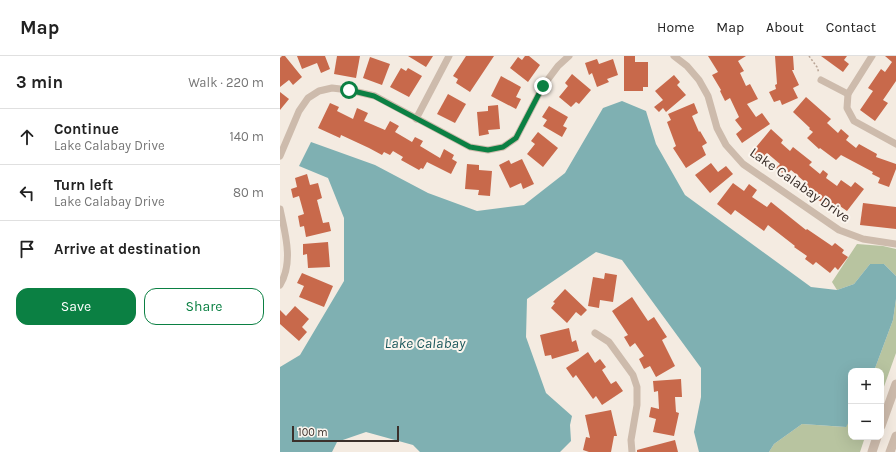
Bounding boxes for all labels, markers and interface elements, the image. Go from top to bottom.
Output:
text: Map [20,17,59,39]
text: Home [657,19,694,36]
text: Map [716,19,744,36]
text: About [766,19,804,36]
text: Contact [826,19,876,36]
text: 3 min [16,72,63,92]
text: Walk · 220 m [188,75,264,90]
route end [534,77,552,95]
route start [340,81,358,99]
text: Continue [54,120,119,138]
icon: ahead [16,126,38,148]
text: 140 m [229,129,264,144]
text: Lake Calabay Drive [54,138,165,153]
street label: Lake Calabay Drive [746,144,854,226]
text: Turn left [54,176,113,194]
icon: left [16,182,38,204]
text: 80 m [233,185,264,200]
text: Lake Calabay Drive [54,194,165,209]
icon: arrive [16,238,38,260]
text: Arrive at destination [54,240,201,258]
button: Save [16,288,136,325]
button: Share [144,288,264,325]
water label: Lake Calabay [385,334,466,352]
map controls [848,368,884,440]
button: + [848,368,884,404]
button: − [848,404,884,440]
scale bar [292,424,399,443]
text: 100 m [298,426,328,439]

